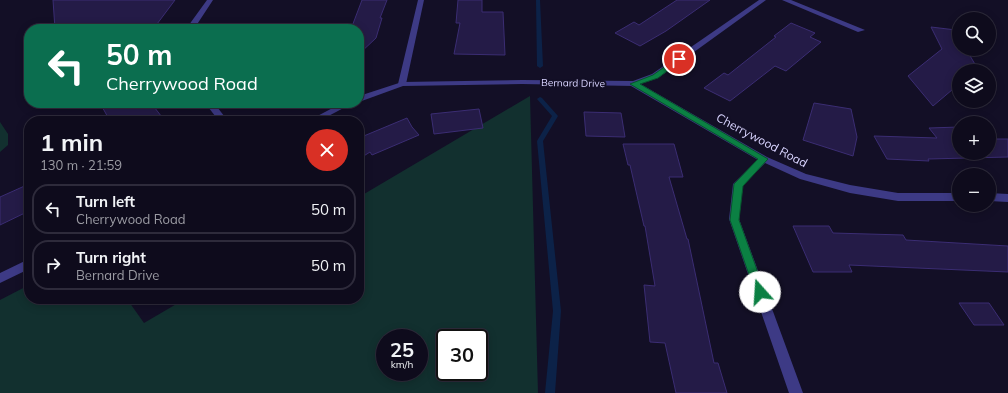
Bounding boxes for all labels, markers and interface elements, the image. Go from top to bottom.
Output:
map controls [952,12,996,212]
button: search [952,12,996,56]
text: 50 m [106,37,172,72]
icon: left [40,40,92,92]
pin [662,42,696,76]
icon: arrive [668,48,690,70]
button: layers [952,64,996,108]
text: Cherrywood Road [106,72,258,95]
street label: Bernard Drive [541,76,605,90]
street label: Cherrywood Road [714,110,810,170]
button: + [952,116,996,160]
text: 1 min [40,127,103,157]
button: close [306,129,348,171]
text: 130 m · 21:59 [40,157,122,173]
button: − [952,168,996,212]
text: Turn left [76,192,135,211]
icon: left [42,198,64,220]
text: 50 m [311,200,346,219]
text: Cherrywood Road [76,211,186,227]
text: Turn right [76,248,146,267]
icon: right [42,254,64,276]
text: 50 m [311,256,346,275]
text: Bernard Drive [76,267,159,283]
position arrow [739,271,781,313]
speed limit sign: 30 [436,329,488,381]
text: 25 [390,337,414,362]
text: km/h [391,358,413,371]

